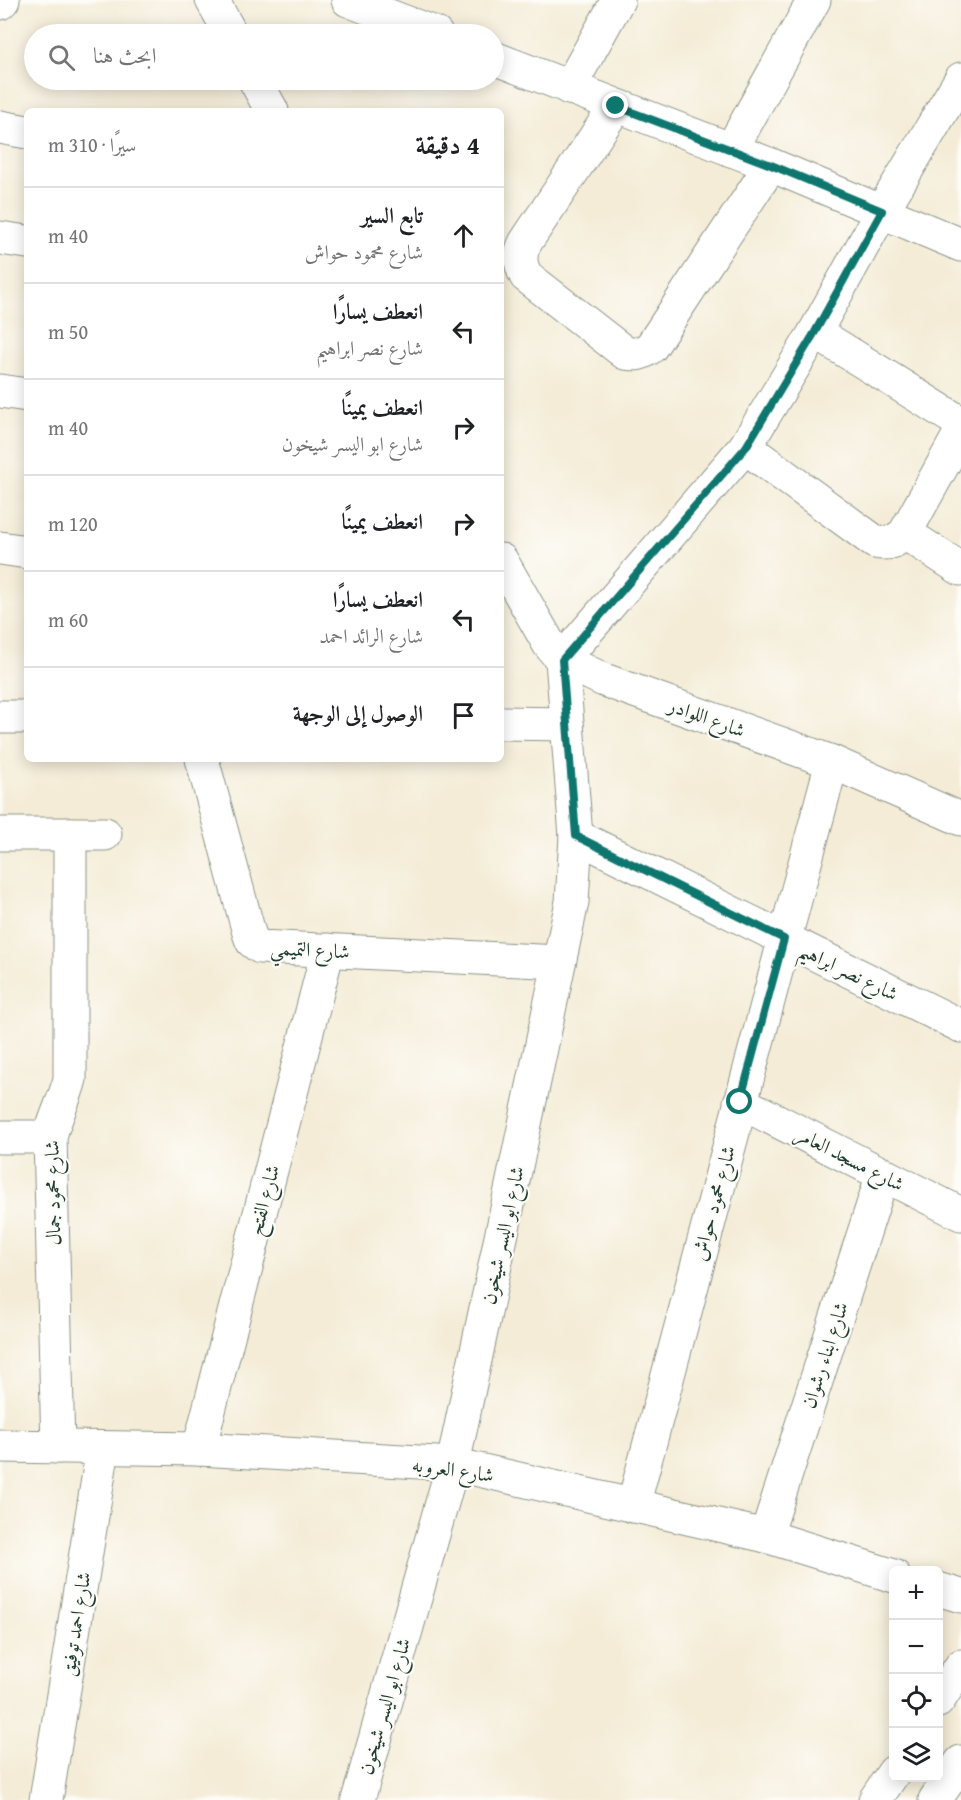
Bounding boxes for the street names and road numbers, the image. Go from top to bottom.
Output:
street label: شارع اللوادر [661,689,749,748]
street label: شارع التميمي [269,932,350,971]
street label: شارع نصر ابراهيم [792,935,903,1013]
street label: شارع مسجد العامر [789,1118,910,1201]
street label: شارع محمود جمال [37,1140,71,1246]
street label: شارع محمود حواش [684,1142,746,1265]
street label: شارع الفتح [240,1161,290,1240]
street label: شارع ابو اليسر شيخون [473,1163,535,1308]
street label: شارع ابناء رشوان [793,1298,859,1413]
street label: شارع العروبه [410,1449,496,1493]
street label: شارع احمد توفيق [52,1570,102,1679]
street label: شارع ابو اليسر شيخون [351,1634,421,1779]

